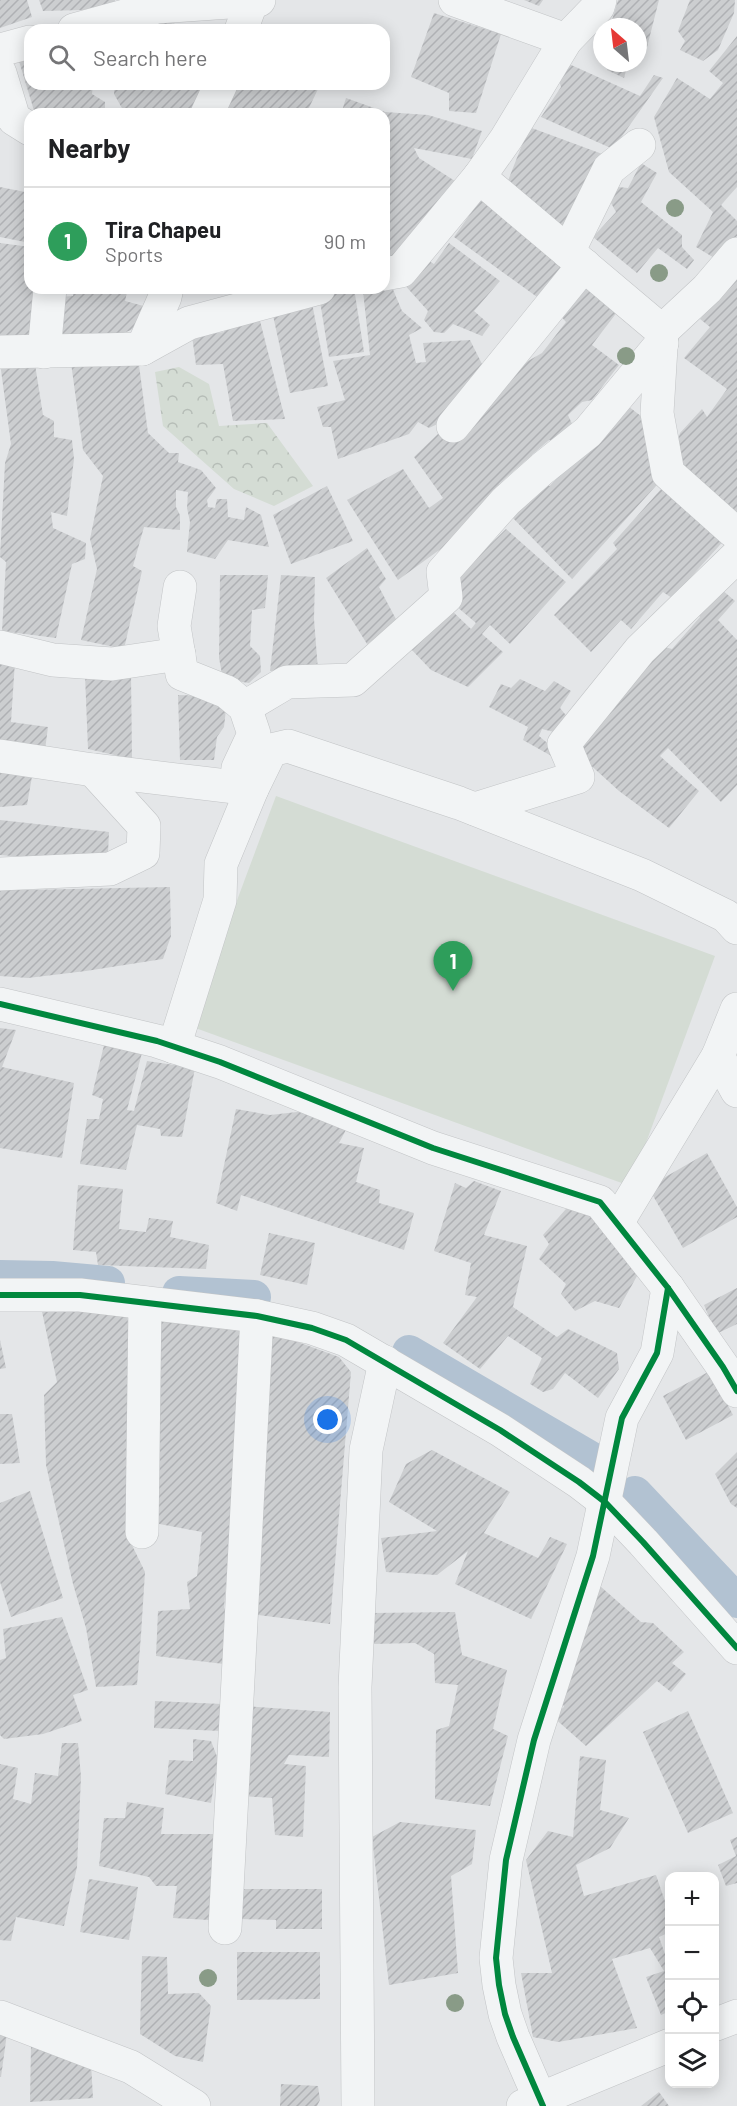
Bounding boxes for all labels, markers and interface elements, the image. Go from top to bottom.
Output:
north arrow [593,18,647,72]
search box [24,24,390,90]
icon: search [45,41,78,74]
text: Search here [93,44,207,70]
text: Nearby [48,132,130,163]
text: Tira Chapeu [105,216,221,242]
text: 1 [64,229,71,253]
text: 90 m [324,229,366,253]
text: Sports [105,242,163,266]
pin: 1 [434,942,472,991]
your location [313,1405,342,1434]
map controls [665,1872,719,2088]
button: + [665,1872,719,1926]
button: − [665,1926,719,1980]
button: locate [665,1980,719,2034]
button: layers [665,2034,719,2088]

